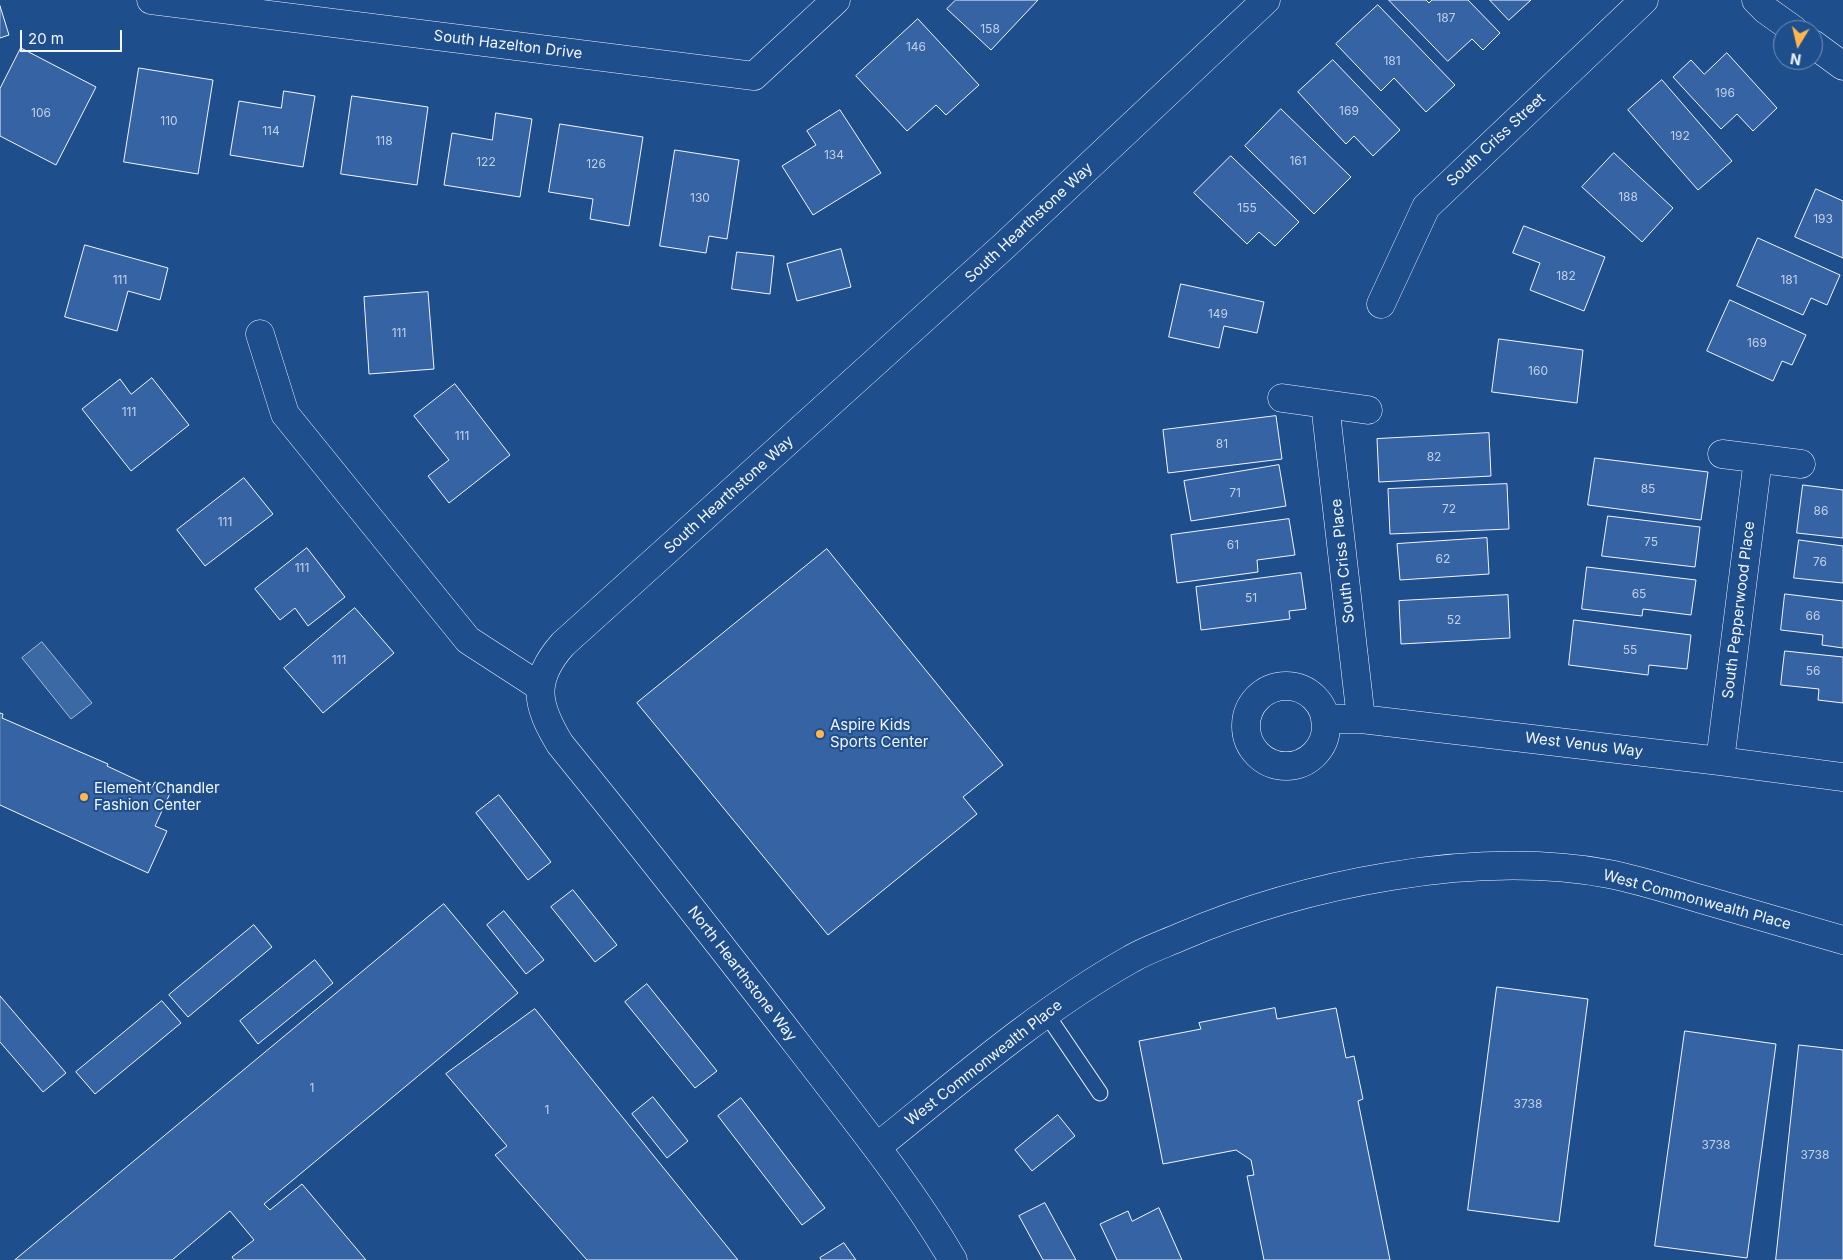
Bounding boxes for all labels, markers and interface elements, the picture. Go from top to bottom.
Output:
house number: 187 [1436,11,1456,25]
scale bar [22,20,125,52]
north arrow [1773,20,1823,70]
house number: 158 [980,22,1000,36]
street label: South Hazelton Drive [433,27,583,63]
text: 20 m [28,29,64,48]
house number: 146 [906,40,926,54]
text: N [1789,50,1802,69]
house number: 181 [1383,54,1401,68]
house number: 196 [1715,86,1735,100]
street label: South Criss Street [1443,90,1549,190]
house number: 169 [1339,104,1359,118]
house number: 106 [31,106,51,120]
house number: 110 [160,114,178,128]
house number: 114 [262,124,280,138]
house number: 192 [1670,129,1690,143]
house number: 118 [375,134,393,148]
house number: 134 [824,148,844,162]
house number: 161 [1289,154,1307,168]
house number: 122 [476,155,496,169]
house number: 126 [586,157,606,171]
street label: South Hearthstone Way [962,159,1096,287]
house number: 188 [1618,190,1638,204]
house number: 130 [690,191,710,205]
house number: 155 [1237,201,1257,215]
house number: 193 [1813,212,1833,226]
house number: 182 [1556,269,1576,283]
house number: 111 [113,273,127,287]
house number: 181 [1780,273,1798,287]
house number: 149 [1208,307,1228,321]
house number: 111 [392,326,406,340]
house number: 169 [1747,336,1767,350]
house number: 160 [1528,364,1548,378]
house number: 111 [122,405,136,419]
house number: 111 [455,429,469,443]
street label: South Hearthstone Way [661,432,797,558]
house number: 81 [1216,437,1228,451]
house number: 82 [1427,450,1441,464]
house number: 85 [1641,482,1655,496]
house number: 71 [1229,486,1241,500]
street label: South Criss Place [1328,498,1358,624]
house number: 72 [1442,502,1456,516]
house number: 86 [1814,504,1828,518]
house number: 111 [218,515,232,529]
street label: South Pepperwood Place [1719,520,1759,700]
house number: 75 [1644,535,1658,549]
house number: 61 [1227,538,1239,552]
house number: 62 [1436,552,1450,566]
house number: 76 [1813,555,1827,569]
house number: 111 [295,561,309,575]
house number: 65 [1632,587,1646,601]
house number: 51 [1245,591,1257,605]
house number: 66 [1806,609,1820,623]
house number: 52 [1447,613,1461,627]
house number: 55 [1623,643,1637,657]
house number: 111 [332,653,346,667]
house number: 56 [1806,664,1820,678]
place label: Aspire Kids Sports Center [830,716,928,751]
marker: Aspire Kids Sports Center [814,728,826,740]
street label: West Venus Way [1524,729,1644,761]
place label: Element Chandler Fashion Center [94,779,220,814]
marker: Element Chandler Fashion Center [78,791,90,803]
street label: West Commonwealth Place [1601,866,1793,934]
street label: North Hearthstone Way [684,903,800,1045]
street label: West Commonwealth Place [902,996,1066,1130]
house number: 1 [310,1081,314,1095]
house number: 3738 [1514,1097,1542,1111]
house number: 1 [545,1103,549,1117]
house number: 3738 [1702,1138,1730,1152]
house number: 3738 [1801,1148,1829,1162]

